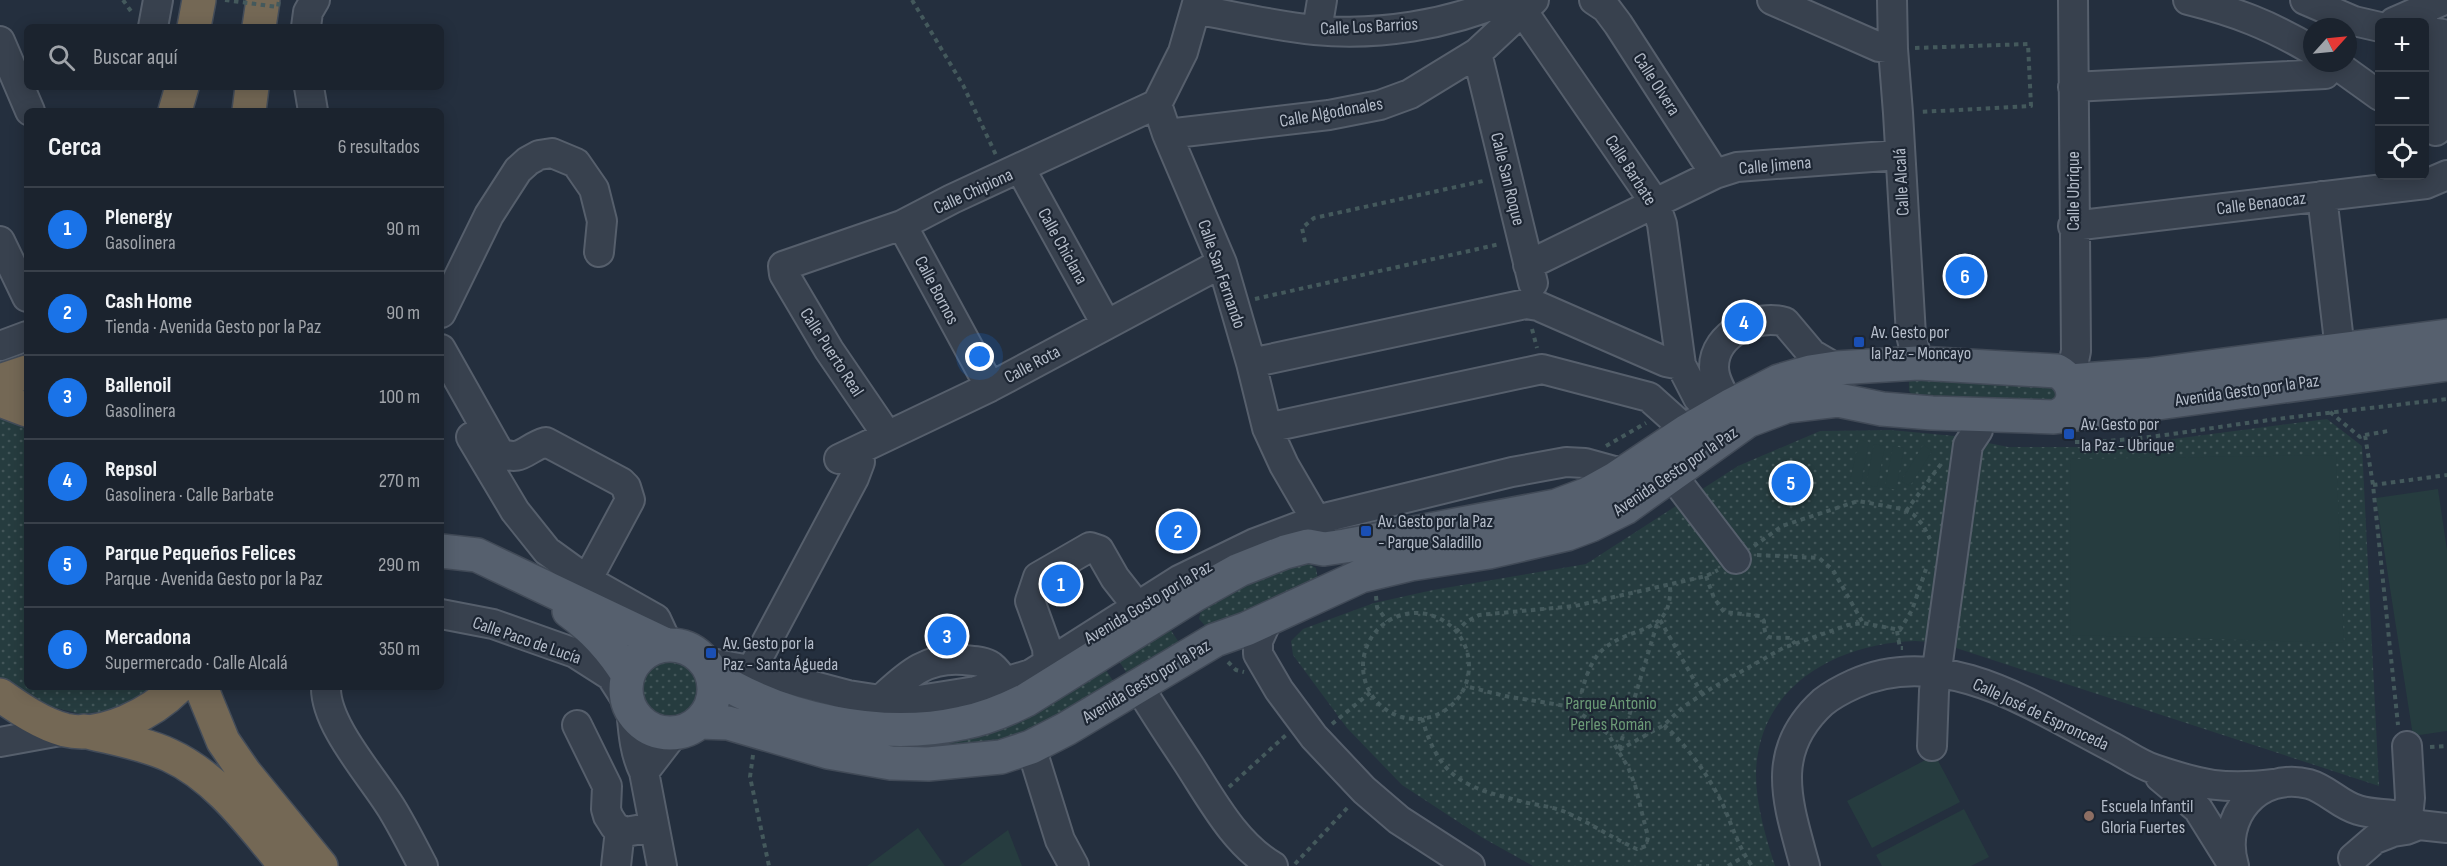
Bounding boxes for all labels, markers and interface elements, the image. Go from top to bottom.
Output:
street label: Calle Los Barrios [1320,13,1419,40]
north arrow [2303,18,2357,72]
map controls [2375,18,2429,180]
button: + [2375,18,2429,72]
search box [24,24,444,90]
icon: search [45,41,78,74]
text: Buscar aquí [93,44,178,71]
street label: Calle Olvera [1629,49,1685,119]
button: − [2375,72,2429,126]
street label: Calle Algodonales [1278,93,1384,132]
button: locate [2375,126,2429,180]
street label: Calle San Roque [1486,130,1529,228]
street label: Calle Barbate [1600,131,1661,209]
text: Cerca [48,132,101,163]
text: 6 resultados [338,135,420,159]
street label: Calle Alcalá [1889,148,1914,216]
street label: Calle Ubrique [2063,151,2084,231]
street label: Calle Jimena [1738,152,1812,179]
street label: Calle Chipiona [930,164,1016,219]
street label: Calle Benaocaz [2215,188,2307,219]
text: Plenergy [105,204,172,231]
street label: Calle Chiclana [1033,204,1092,288]
text: 1 [64,217,71,241]
text: 90 m [386,217,420,241]
street label: Calle San Fernando [1193,217,1250,331]
text: Gasolinera [105,231,176,255]
street label: Calle Bornos [910,252,963,328]
pin: 6 [1946,254,1984,298]
text: Cash Home [105,288,192,315]
pin: 4 [1724,300,1764,344]
text: 2 [63,301,72,325]
text: 90 m [386,301,420,325]
street label: Calle Puerto Real [795,304,868,400]
text: Tienda · Avenida Gesto por la Paz [105,315,321,339]
place label: Av. Gesto por la Paz - Moncayo [1870,322,1971,364]
marker: Av. Gesto por la Paz - Moncayo [1852,335,1866,349]
street label: Calle Rota [1001,341,1064,388]
your location [965,342,994,371]
street label: Avenida Gesto por la Paz [2173,370,2321,411]
text: Ballenoil [105,372,171,399]
text: 3 [63,385,72,409]
text: 100 m [379,385,420,409]
text: Gasolinera [105,399,176,423]
place label: Av. Gesto por la Paz - Ubrique [2080,414,2174,456]
street label: Avenida Gesto por la Paz [1608,422,1742,521]
marker: Av. Gesto por la Paz - Ubrique [2062,427,2076,441]
text: Repsol [105,456,157,483]
pin: 5 [1772,460,1810,506]
text: 4 [63,469,72,493]
text: 270 m [379,469,420,493]
text: Gasolinera · Calle Barbate [105,483,274,507]
pin: 2 [1158,508,1198,554]
place label: Av. Gesto por la Paz - Parque Saladillo [1377,511,1493,553]
marker: Av. Gesto por la Paz - Parque Saladillo [1359,524,1373,538]
text: Parque Pequeños Felices [105,540,296,567]
text: 5 [63,553,72,577]
text: 290 m [378,553,420,577]
street label: Avenida Gosto por la Paz [1080,556,1216,649]
pin: 1 [1042,562,1080,606]
text: Parque · Avenida Gesto por la Paz [105,567,323,591]
street label: Calle Paco de Lucía [470,612,584,669]
pin: 3 [928,614,966,658]
text: Mercadona [105,624,191,651]
place label: Av. Gesto por la Paz - Santa Águeda [722,633,838,675]
street label: Avenida Gesto por la Paz [1078,635,1214,728]
text: 6 [63,637,72,661]
text: 350 m [379,637,420,661]
marker: Av. Gesto por la Paz - Santa Águeda [704,646,718,660]
text: Supermercado · Calle Alcalá [105,651,288,675]
street label: Calle José de Espronceda [1969,674,2112,755]
park label: Parque Antonio Perles Román [1565,693,1657,735]
place label: Escuela Infantil Gloria Fuertes [2101,796,2193,838]
marker: Escuela Infantil Gloria Fuertes [2082,809,2096,823]

